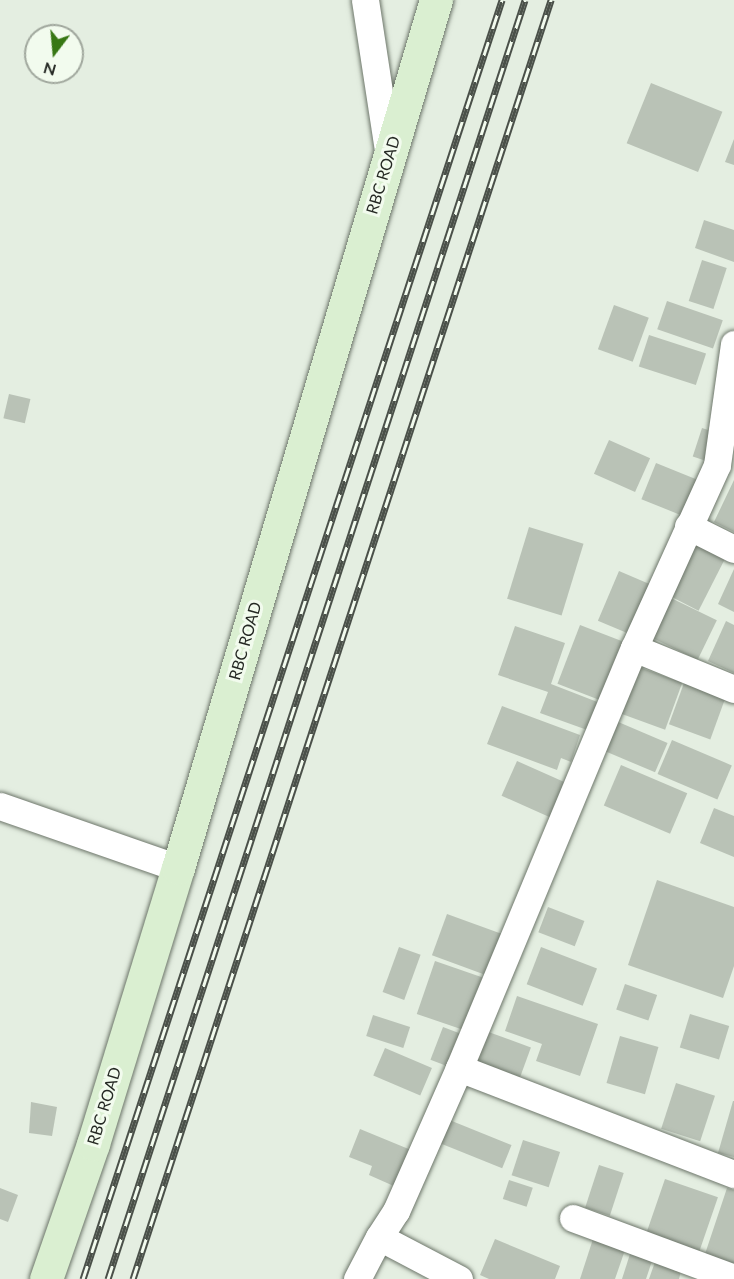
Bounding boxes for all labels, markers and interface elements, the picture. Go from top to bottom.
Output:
north arrow [24,24,84,84]
text: N [41,59,58,81]
street label: RBC ROAD [362,134,404,216]
street label: RBC ROAD [225,600,265,682]
street label: RBC ROAD [83,1065,125,1147]

